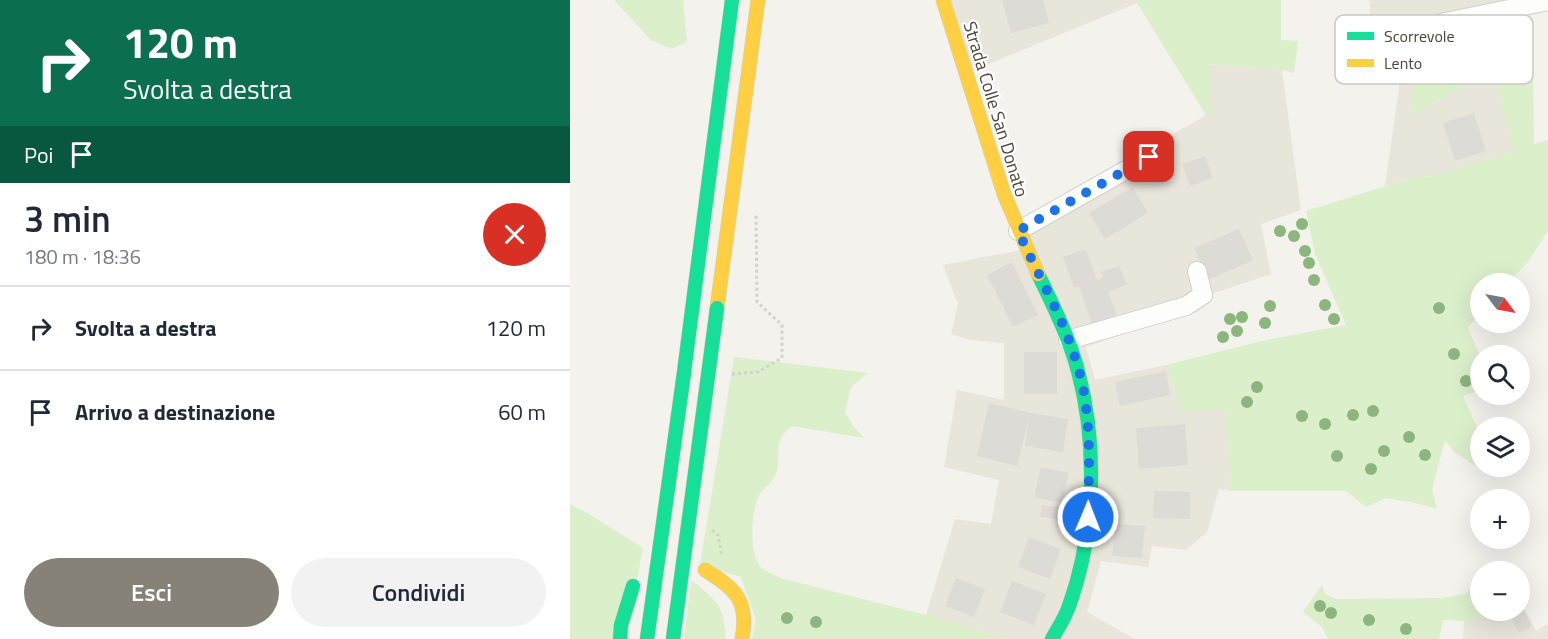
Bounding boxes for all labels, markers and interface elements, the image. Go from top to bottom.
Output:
text: 120 m [123,10,238,74]
legend [1335,15,1533,84]
street label: Strada Colle San Donato [956,18,1036,200]
icon: right [24,24,102,102]
text: Scorrevole [1384,24,1455,48]
text: Lento [1384,51,1422,75]
text: Svolta a destra [123,68,292,109]
pin [1123,131,1174,182]
text: Poi [24,138,53,172]
icon: arrive [65,138,98,171]
icon: arrive [1132,140,1165,173]
text: 3 min [24,191,111,246]
button: close [483,203,546,266]
text: 180 m · 18:36 [24,241,141,272]
north arrow [1470,273,1530,333]
map controls [1470,273,1530,621]
text: Svolta a destra [75,311,217,345]
text: 120 m [486,311,546,345]
icon: right [24,312,57,345]
button: search [1470,345,1530,405]
text: Arrivo a destinazione [75,395,275,429]
text: 60 m [498,395,546,429]
icon: arrive [24,396,57,429]
button: layers [1470,417,1530,477]
position arrow [1056,485,1120,549]
button: + [1470,489,1530,549]
button: Esci [24,558,279,627]
button: Condividi [291,558,546,627]
button: − [1470,561,1530,621]

